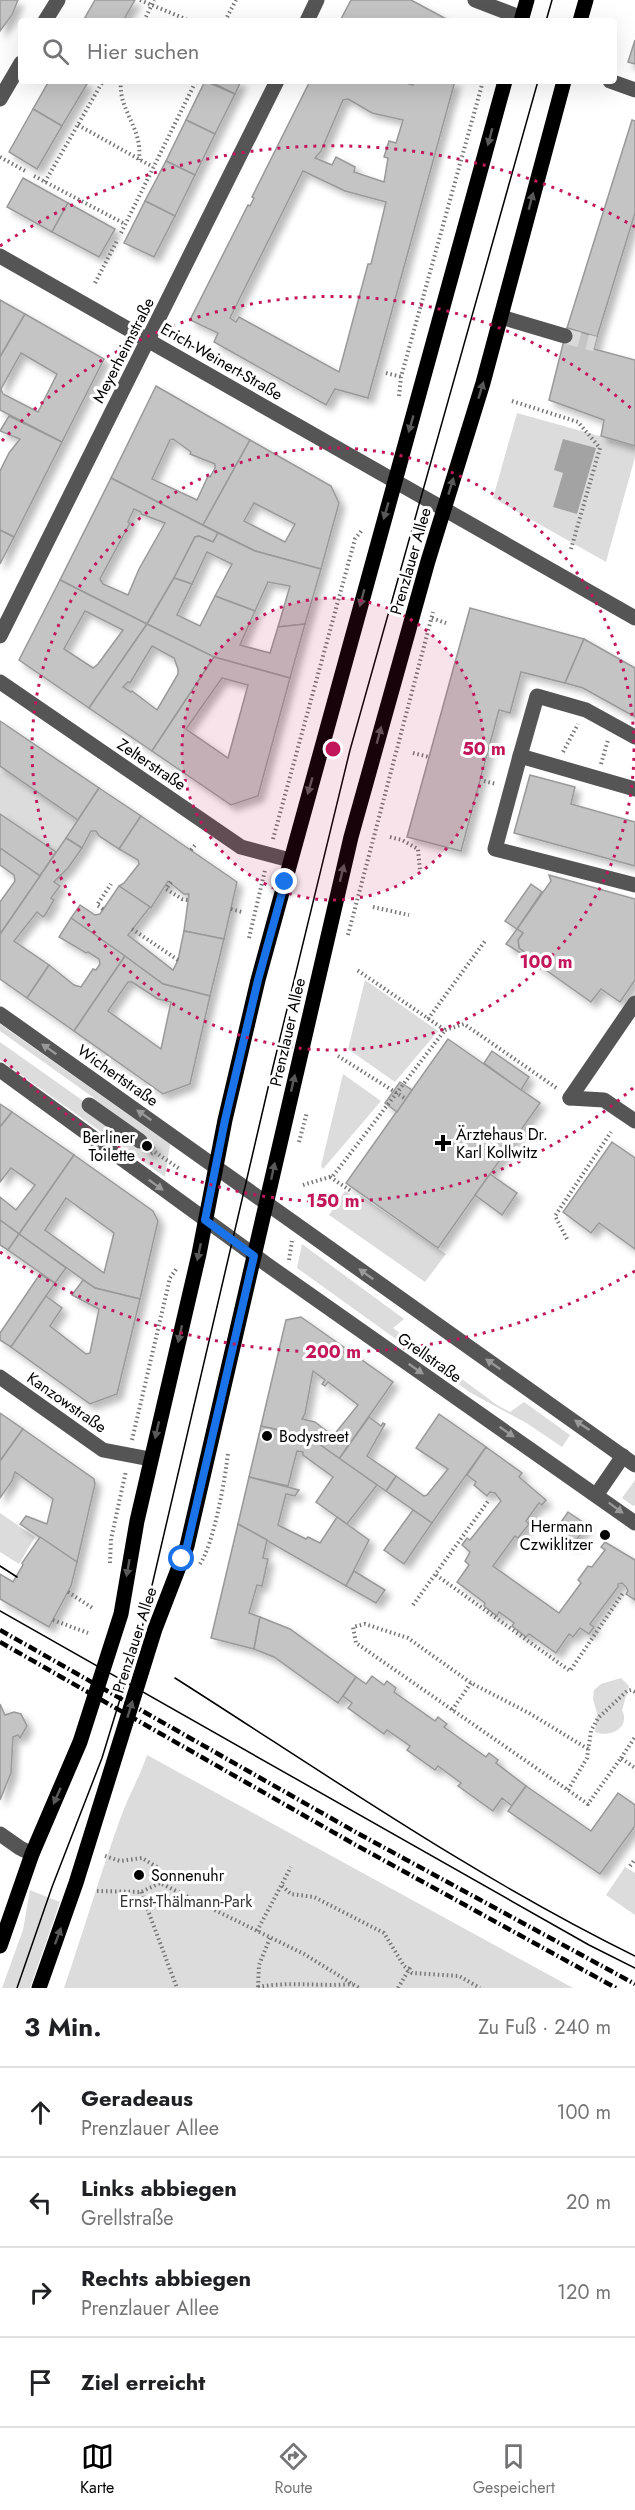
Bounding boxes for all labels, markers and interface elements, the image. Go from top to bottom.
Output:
search box [18,18,617,84]
icon: search [39,35,72,68]
text: Hier suchen [87,35,199,67]
one-way arrow [484,128,494,147]
one-way arrow [527,192,537,210]
street label: Meyerheimstraße [87,294,160,407]
street label: Erich-Weinert-Straße [157,317,287,406]
one-way arrow [477,381,486,399]
one-way arrow [406,415,415,433]
one-way arrow [447,476,456,494]
one-way arrow [380,502,390,520]
street label: Prenzlauer Allee [384,505,437,617]
one-way arrow [357,589,366,607]
one-way arrow [374,725,384,744]
street label: Zelterstraße [113,733,191,796]
text: 50 m [462,736,506,762]
centre of rings [323,739,343,759]
one-way arrow [305,777,314,795]
one-way arrow [338,864,348,883]
route end [271,868,297,894]
text: 100 m [519,949,573,975]
street label: Prenzlauer Allee [264,976,311,1088]
street label: Wichertstraße [72,1039,163,1112]
one-way arrow [42,1043,58,1055]
one-way arrow [289,1074,299,1093]
one-way arrow [137,1109,153,1121]
place label: Ärztehaus Dr. Karl Kollwitz [456,1123,548,1164]
place label: Berliner Toilette [82,1126,136,1167]
marker: Ärztehaus Dr. Karl Kollwitz [434,1134,452,1152]
marker: Berliner Toilette [140,1139,154,1153]
one-way arrow [269,1162,278,1181]
one-way arrow [149,1178,164,1190]
text: 150 m [307,1188,359,1214]
one-way arrow [194,1243,203,1262]
one-way arrow [359,1268,375,1280]
one-way arrow [174,1324,184,1343]
street label: Grellstraße [393,1327,467,1388]
text: 200 m [305,1339,361,1365]
one-way arrow [485,1358,501,1370]
one-way arrow [408,1363,424,1374]
street label: Kanzowstraße [22,1366,111,1438]
one-way arrow [574,1419,590,1431]
one-way arrow [152,1421,161,1440]
place label: Bodystreet [279,1425,349,1448]
one-way arrow [499,1426,515,1437]
marker: Bodystreet [260,1429,274,1443]
one-way arrow [607,1502,623,1514]
place label: Hermann Czwiklitzer [520,1515,594,1556]
marker: Hermann Czwiklitzer [598,1528,612,1542]
route start [168,1545,194,1571]
one-way arrow [123,1558,132,1577]
street label: Prenzlauer Allee [106,1584,162,1696]
one-way arrow [126,1700,135,1718]
one-way arrow [52,1787,61,1805]
place label: Sonnenuhr [151,1864,225,1887]
marker: Sonnenuhr [132,1868,146,1882]
park label: Ernst-Thälmann-Park [120,1890,253,1913]
one-way arrow [53,1927,63,1945]
text: 3 Min. [24,2008,102,2046]
text: Zu Fuß · 240 m [478,2013,611,2042]
text: Geradeaus [81,2082,193,2114]
icon: ahead [24,2096,57,2129]
text: 100 m [556,2098,611,2127]
text: Prenzlauer Allee [81,2114,219,2143]
text: Links abbiegen [81,2172,237,2204]
icon: left [24,2186,57,2219]
text: 20 m [566,2188,611,2217]
text: Grellstraße [81,2204,174,2233]
text: Rechts abbiegen [81,2262,251,2294]
icon: right [24,2276,57,2309]
text: 120 m [557,2278,611,2307]
text: Prenzlauer Allee [81,2294,219,2323]
icon: arrive [24,2366,57,2399]
text: Ziel erreicht [81,2366,205,2398]
tab: Karte [80,2440,114,2499]
tab: Route [274,2440,313,2499]
tab: Gespeichert [473,2440,555,2499]

